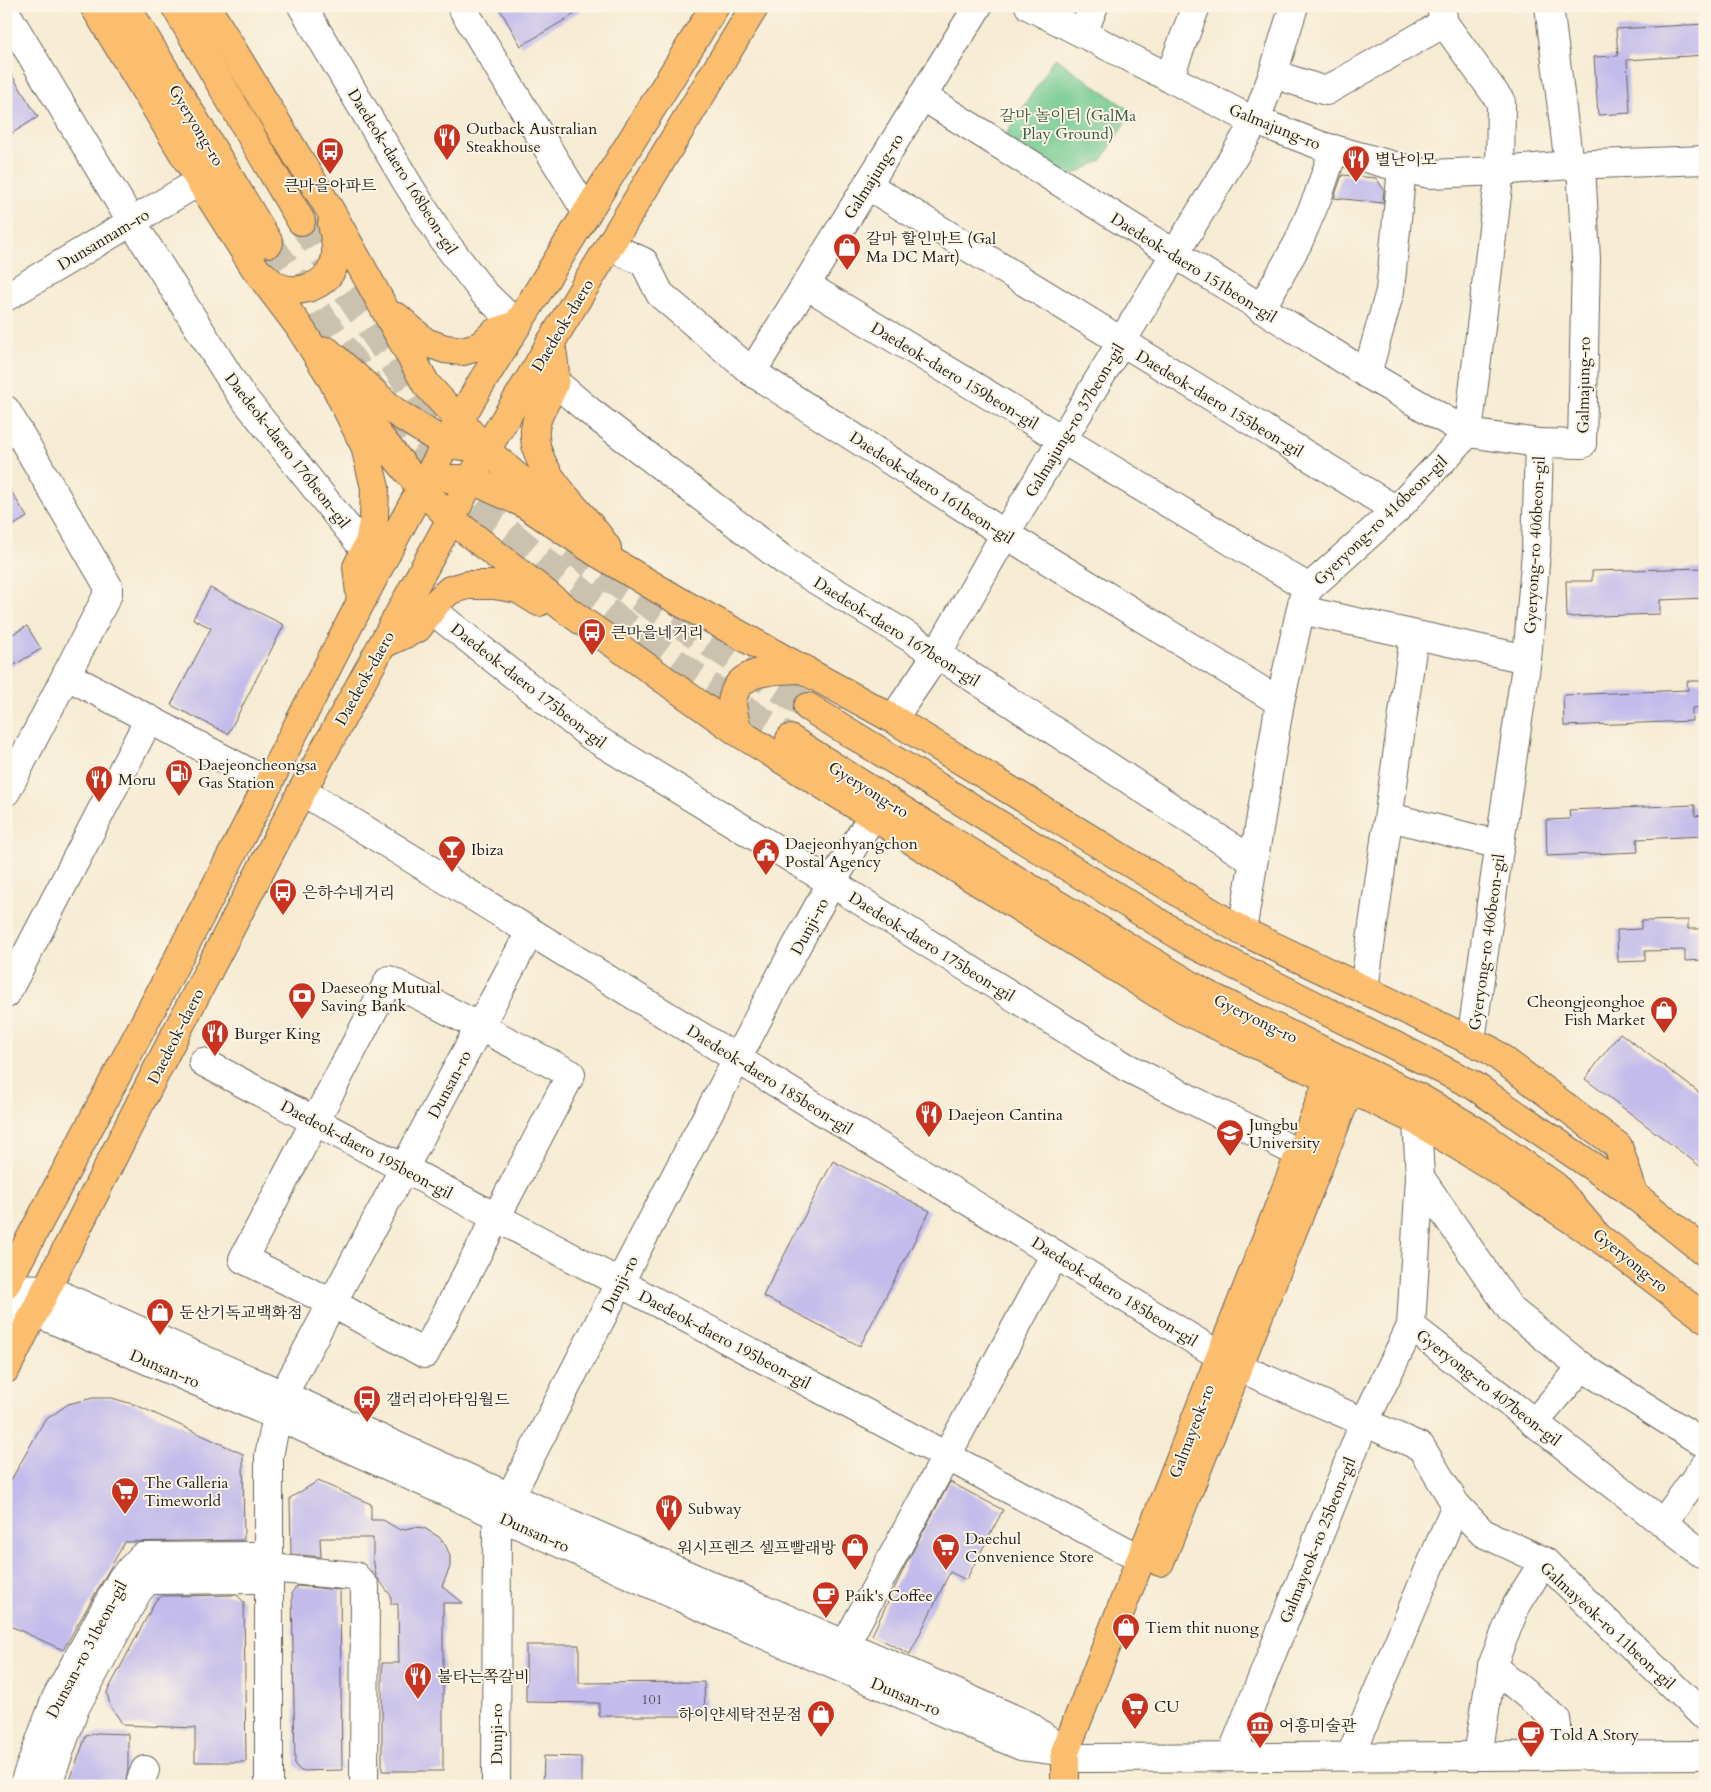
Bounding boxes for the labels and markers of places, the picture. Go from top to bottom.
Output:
place label: Outback Australian Steakhouse [466,118,597,158]
restaurant icon: Outback Australian Steakhouse [432,122,462,161]
bus stop icon: 큰마을아파트 [315,136,345,175]
restaurant icon: 별난이모 [1341,144,1371,183]
place label: 별난이모 [1375,149,1437,171]
place label: 큰마을아파트 [284,175,377,197]
place label: 갈마 할인마트 (Gal Ma DC Mart) [866,228,996,268]
shop icon: 갈마 할인마트 (Gal Ma DC Mart) [832,232,862,271]
bus stop icon: 큰마을네거리 [577,617,607,656]
place label: 큰마을네거리 [611,622,704,644]
place label: Daejeoncheongsa Gas Station [198,754,317,794]
fuel station icon: Daejeoncheongsa Gas Station [164,758,194,797]
restaurant icon: Moru [84,764,114,803]
place label: Moru [118,769,157,791]
place label: Daejeonhyangchon Postal Agency [785,833,918,873]
bar icon: Ibiza [437,834,467,873]
public building icon: Daejeonhyangchon Postal Agency [751,837,781,876]
place label: Ibiza [471,839,504,861]
bus stop icon: 은하수네거리 [268,877,298,916]
place label: 은하수네거리 [302,882,395,904]
place label: Daeseong Mutual Saving Bank [321,977,440,1017]
bank icon: Daeseong Mutual Saving Bank [287,981,317,1020]
place label: Cheongjeonghoe Fish Market [1527,991,1645,1031]
shop icon: Cheongjeonghoe Fish Market [1649,995,1679,1034]
restaurant icon: Burger King [200,1018,230,1057]
place label: Burger King [234,1023,320,1045]
restaurant icon: Daejeon Cantina [914,1099,944,1138]
place label: Daejeon Cantina [948,1104,1063,1126]
place label: Jungbu University [1247,1114,1321,1154]
school or university icon: Jungbu University [1215,1118,1245,1157]
shop icon: 둔산기독교백화점 [145,1297,175,1336]
place label: 둔산기독교백화점 [179,1302,303,1324]
bus stop icon: 갤러리아타임월드 [352,1384,382,1423]
place label: 갤러리아타임월드 [386,1389,510,1411]
place label: The Galleria Timeworld [144,1472,228,1512]
supermarket icon: The Galleria Timeworld [110,1476,140,1515]
restaurant icon: Subway [654,1493,684,1532]
place label: Subway [688,1498,742,1520]
place label: Daechul Convenience Store [965,1528,1094,1568]
shop icon: 워시프렌즈 셀프빨래방 [840,1532,870,1571]
supermarket icon: Daechul Convenience Store [931,1532,961,1571]
place label: 워시프렌즈 셀프빨래방 [677,1537,837,1559]
cafe icon: Paik's Coffee [811,1580,841,1619]
place label: Paik's Coffee [845,1585,933,1607]
shop icon: Tiem thit nuong [1111,1612,1141,1651]
place label: Tiem thit nuong [1145,1617,1259,1639]
restaurant icon: 불타는쪽갈비 [403,1661,433,1700]
place label: 불타는쪽갈비 [437,1666,530,1688]
supermarket icon: CU [1120,1691,1150,1730]
place label: CU [1154,1696,1179,1718]
shop icon: 하이얀세탁전문점 [806,1699,836,1738]
place label: 하이얀세탁전문점 [678,1704,802,1726]
museum icon: 어흥미술관 [1245,1710,1275,1749]
place label: 어흥미술관 [1279,1715,1357,1737]
cafe icon: Told A Story [1516,1719,1546,1758]
place label: Told A Story [1550,1724,1640,1746]

